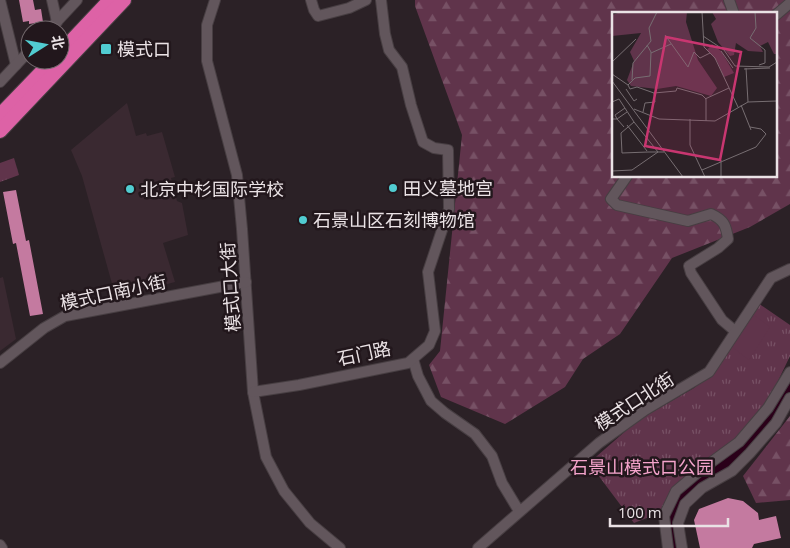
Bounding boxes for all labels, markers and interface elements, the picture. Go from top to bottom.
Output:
inset map [612,12,778,178]
north arrow [20,20,70,70]
text: 北 [48,34,69,51]
place label: 模式口 [117,37,171,61]
marker: 模式口 [99,42,113,56]
place label: 田义墓地宫 [403,176,493,200]
place label: 北京中杉国际学校 [140,177,284,201]
marker: 田义墓地宫 [387,182,399,194]
marker: 北京中杉国际学校 [124,183,136,195]
place label: 石景山区石刻博物馆 [313,208,475,232]
marker: 石景山区石刻博物馆 [297,214,309,226]
street label: 模式口大街 [215,241,245,333]
street label: 模式口南小街 [58,269,168,315]
street label: 石门路 [335,336,393,370]
street label: 模式口北街 [590,366,678,436]
park label: 石景山模式口公园 [570,455,714,479]
scale bar [610,496,728,528]
text: 100 m [618,502,662,522]

